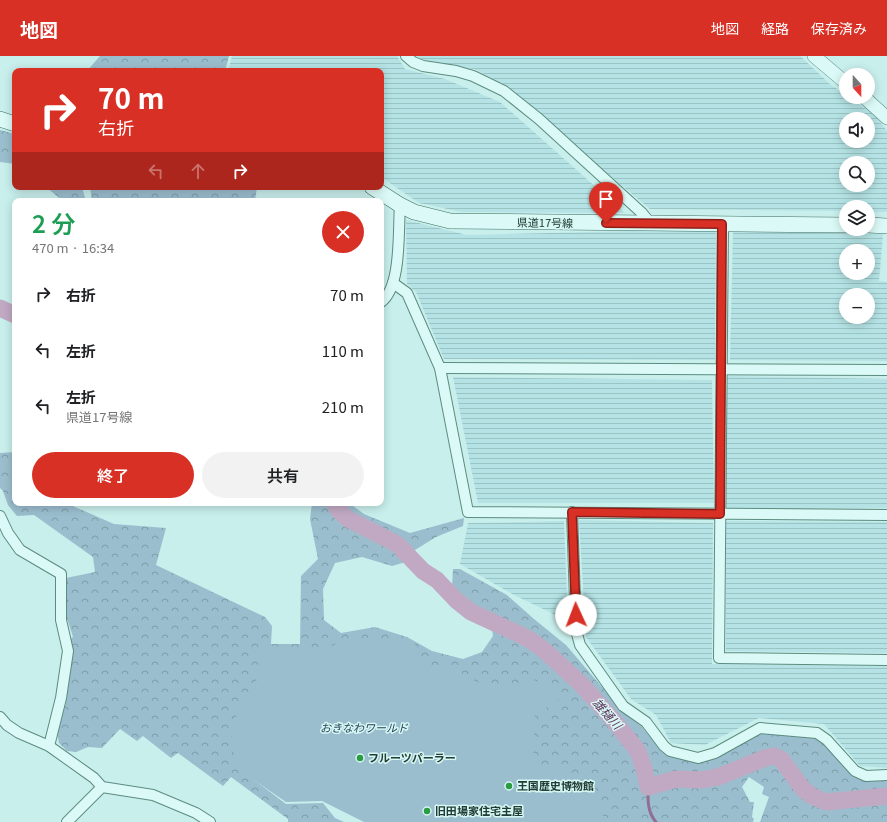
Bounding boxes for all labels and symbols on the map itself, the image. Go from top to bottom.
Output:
north arrow [839,68,875,104]
pin [589,182,623,223]
street label: 県道17号線 [517,214,573,230]
position arrow [555,594,597,636]
water label: 雄樋川 [590,694,628,734]
park label: おきなわワールド [320,719,409,735]
place label: フルーツパーラー [368,749,456,765]
marker: フルーツパーラー [355,753,365,763]
place label: 王国歴史博物館 [517,777,594,793]
marker: 王国歴史博物館 [504,781,514,791]
place label: 旧田場家住宅主屋 [435,802,523,818]
marker: 旧田場家住宅主屋 [422,806,432,816]

